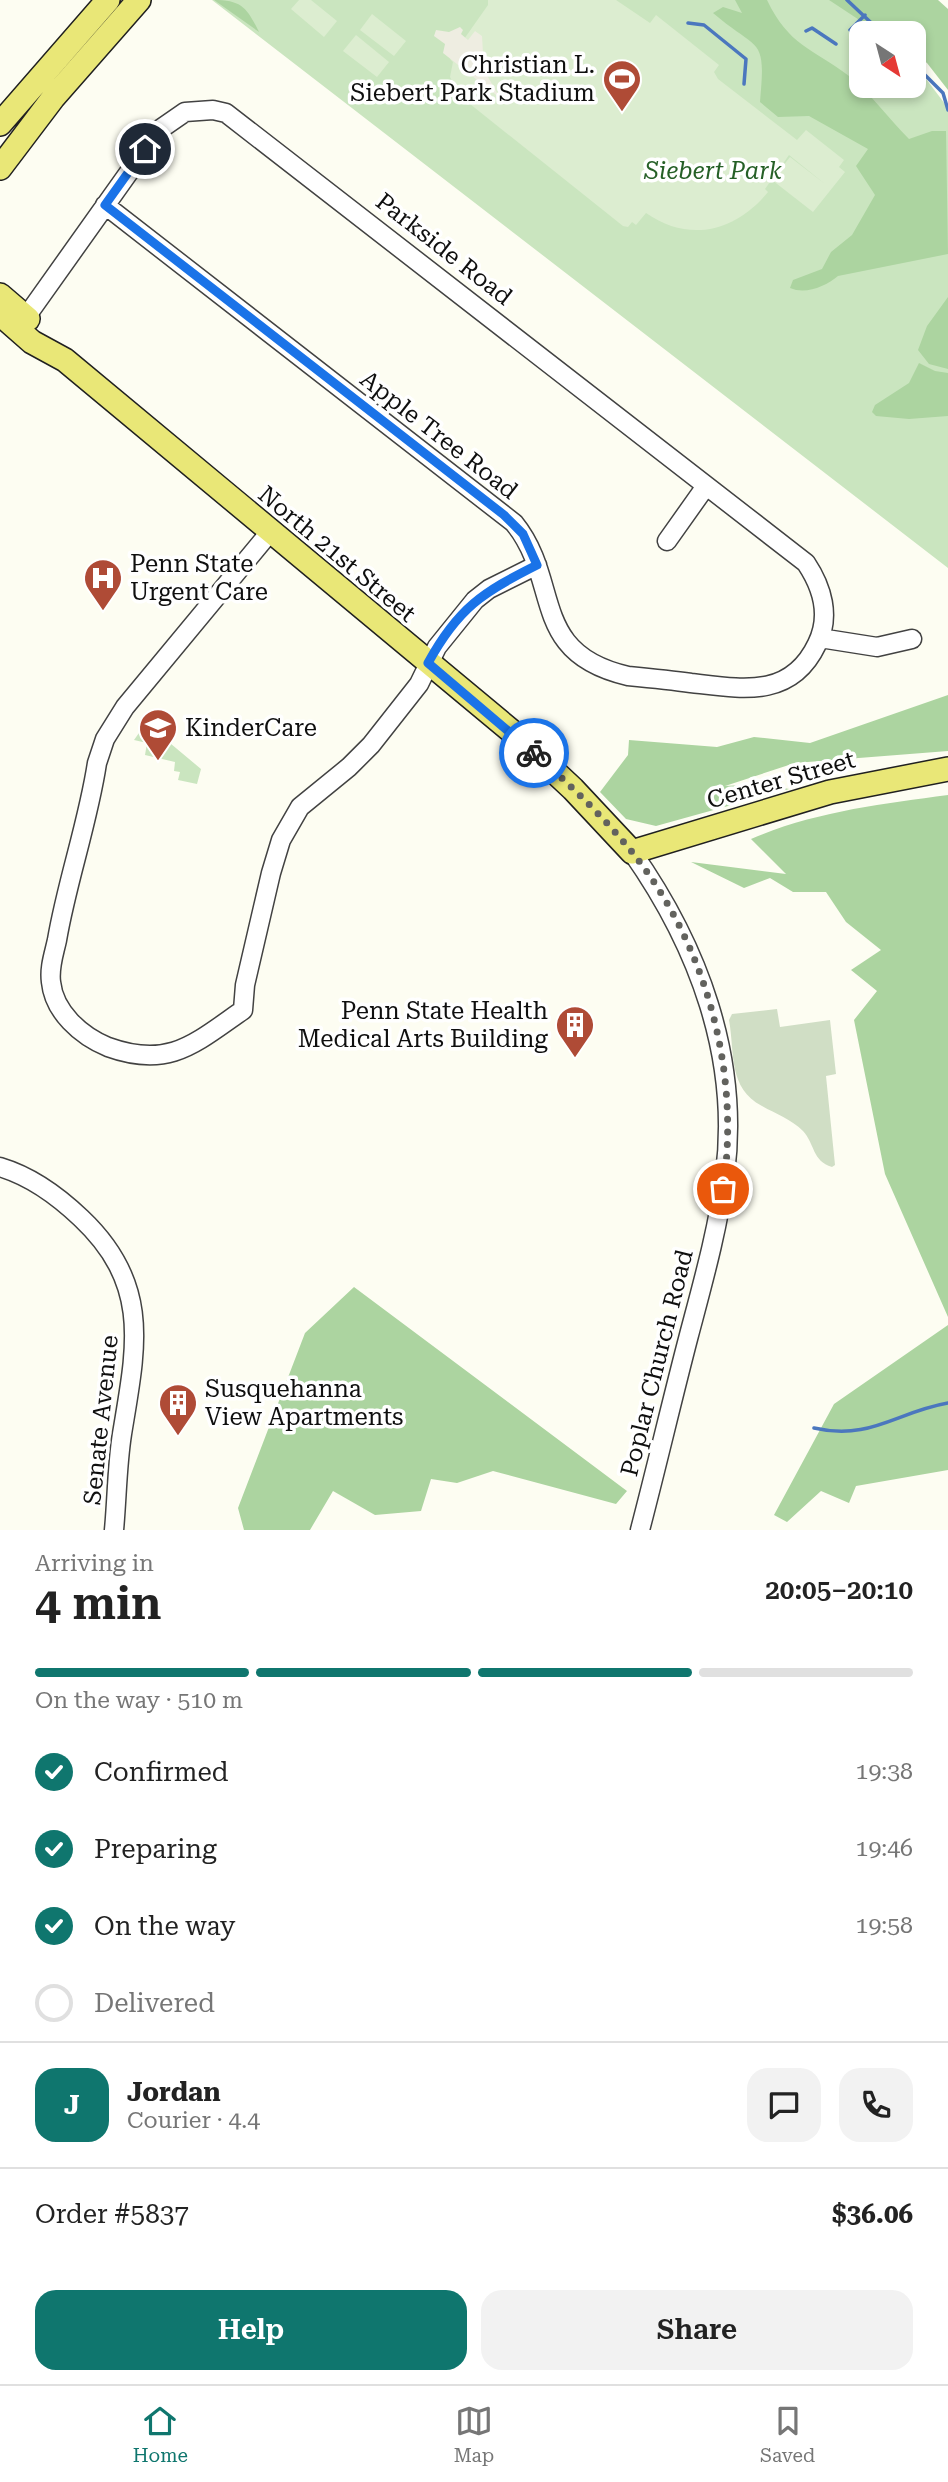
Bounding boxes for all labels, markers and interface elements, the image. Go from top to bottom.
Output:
north arrow [849,21,926,98]
map controls [849,21,926,98]
place label: Christian L. Siebert Park Stadium [350,51,595,107]
sports icon: Christian L. Siebert Park Stadium [601,58,643,113]
pin [115,119,175,179]
icon: home [126,130,164,168]
park label: Siebert Park [643,157,782,185]
street label: Parkside Road [370,187,518,311]
street label: Apple Tree Road [355,365,523,505]
street label: North 21st Street [253,480,421,628]
place label: Penn State Urgent Care [130,550,268,606]
hospital icon: Penn State Urgent Care [82,557,124,612]
school or university icon: KinderCare [137,707,179,762]
place label: KinderCare [185,714,317,742]
courier [499,718,569,788]
icon: bike [515,734,553,772]
street label: Center Street [704,745,858,814]
place label: Penn State Health Medical Arts Building [298,997,548,1053]
building icon: Penn State Health Medical Arts Building [554,1004,596,1059]
pin [693,1159,753,1219]
icon: bag [704,1170,742,1208]
street label: Poplar Church Road [615,1247,699,1479]
street label: Senate Avenue [78,1334,124,1506]
place label: Susquehanna View Apartments [205,1375,403,1431]
building icon: Susquehanna View Apartments [157,1382,199,1437]
text: Arriving in [35,1550,154,1577]
text: 20:05–20:10 [765,1575,913,1605]
text: 4 min [35,1576,162,1630]
text: On the way · 510 m [35,1687,243,1714]
icon: check [35,1753,73,1791]
text: Confirmed [94,1757,229,1787]
text: 19:38 [856,1758,913,1785]
icon: check [35,1830,73,1868]
text: Preparing [94,1834,217,1864]
text: 19:46 [856,1835,913,1862]
icon: check [35,1907,73,1945]
text: On the way [94,1911,235,1941]
text: 19:58 [856,1912,913,1939]
text: Delivered [94,1988,215,2018]
button: chat [747,2068,821,2142]
button: phone [839,2068,913,2142]
text: Jordan [127,2077,221,2107]
text: J [64,2090,80,2120]
text: Courier · 4.4 [127,2107,260,2134]
text: Order #5837 [35,2199,189,2229]
text: $36.06 [832,2199,913,2229]
button: Help [35,2290,467,2370]
button: Share [481,2290,913,2370]
tab: Home [133,2402,188,2467]
tab: Map [454,2402,494,2467]
tab: Saved [760,2402,815,2467]

